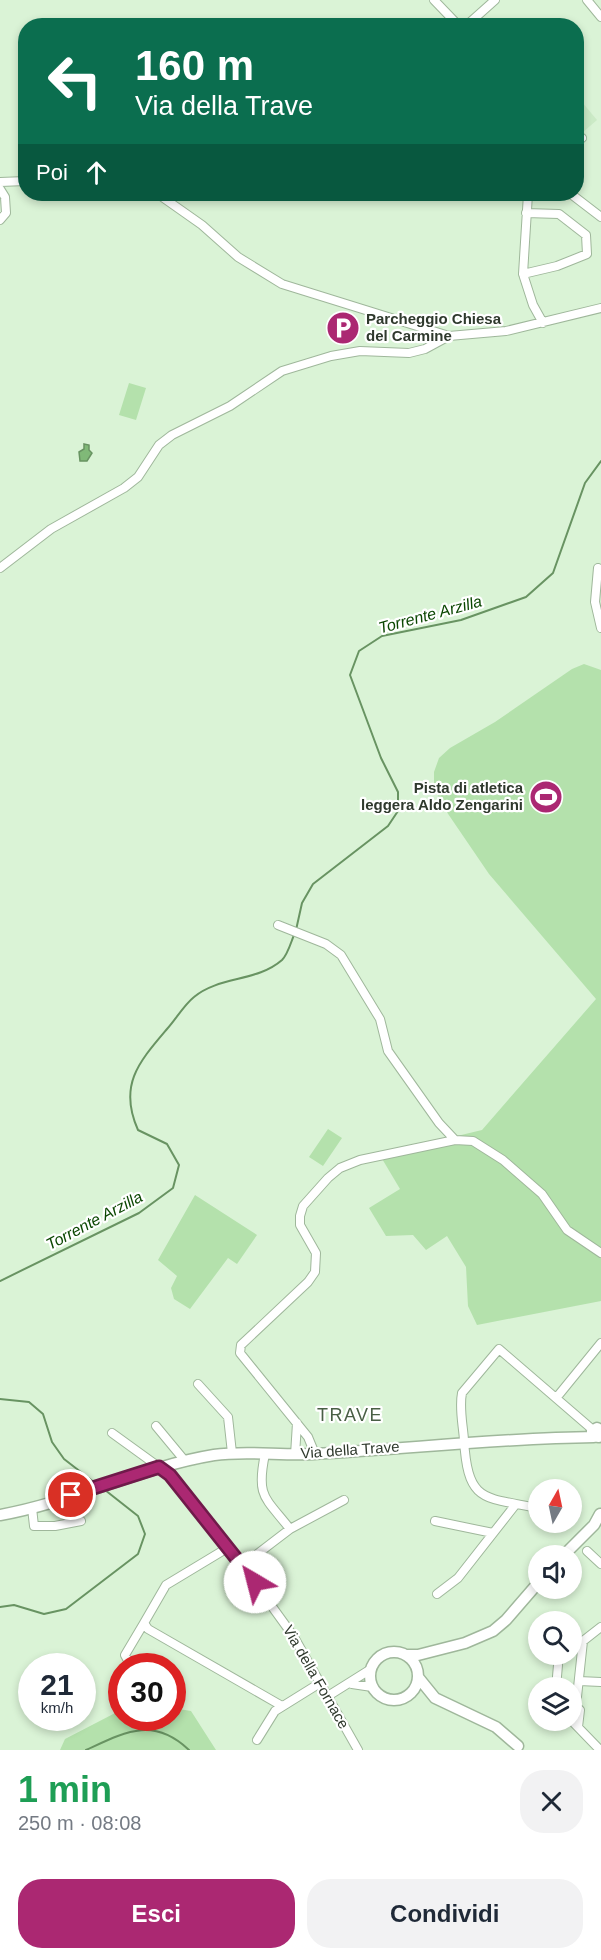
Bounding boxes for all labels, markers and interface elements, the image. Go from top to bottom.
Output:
icon: left [36,42,114,120]
text: 160 m [135,42,254,89]
text: Via della Trave [135,91,313,121]
icon: ahead [80,156,113,189]
text: Poi [36,160,68,185]
parking icon: Parcheggio Chiesa del Carmine [325,310,361,346]
place label: Parcheggio Chiesa del Carmine [366,310,502,344]
water label: Torrente Arzilla [377,592,484,636]
place label: Pista di atletica leggera Aldo Zengarini [361,779,524,813]
sports icon: Pista di atletica leggera Aldo Zengarini [528,779,564,815]
water label: Torrente Arzilla [43,1188,145,1253]
district label: TRAVE [317,1405,383,1425]
street label: Via della Trave [300,1438,400,1461]
pin [45,1469,96,1520]
icon: arrive [54,1478,87,1511]
north arrow [528,1479,582,1533]
map controls [528,1479,582,1731]
button: sound [528,1545,582,1599]
position arrow [223,1550,287,1614]
button: search [528,1611,582,1665]
street label: Via della Fornace [280,1622,353,1731]
speed limit sign: 30 [108,1653,186,1731]
text: 21 [40,1668,74,1701]
button: layers [528,1677,582,1731]
text: km/h [41,1699,73,1716]
text: 1 min [18,1769,112,1810]
button: close [520,1770,583,1833]
text: 250 m · 08:08 [18,1812,141,1834]
button: Esci [18,1879,295,1948]
button: Condividi [307,1879,583,1948]

